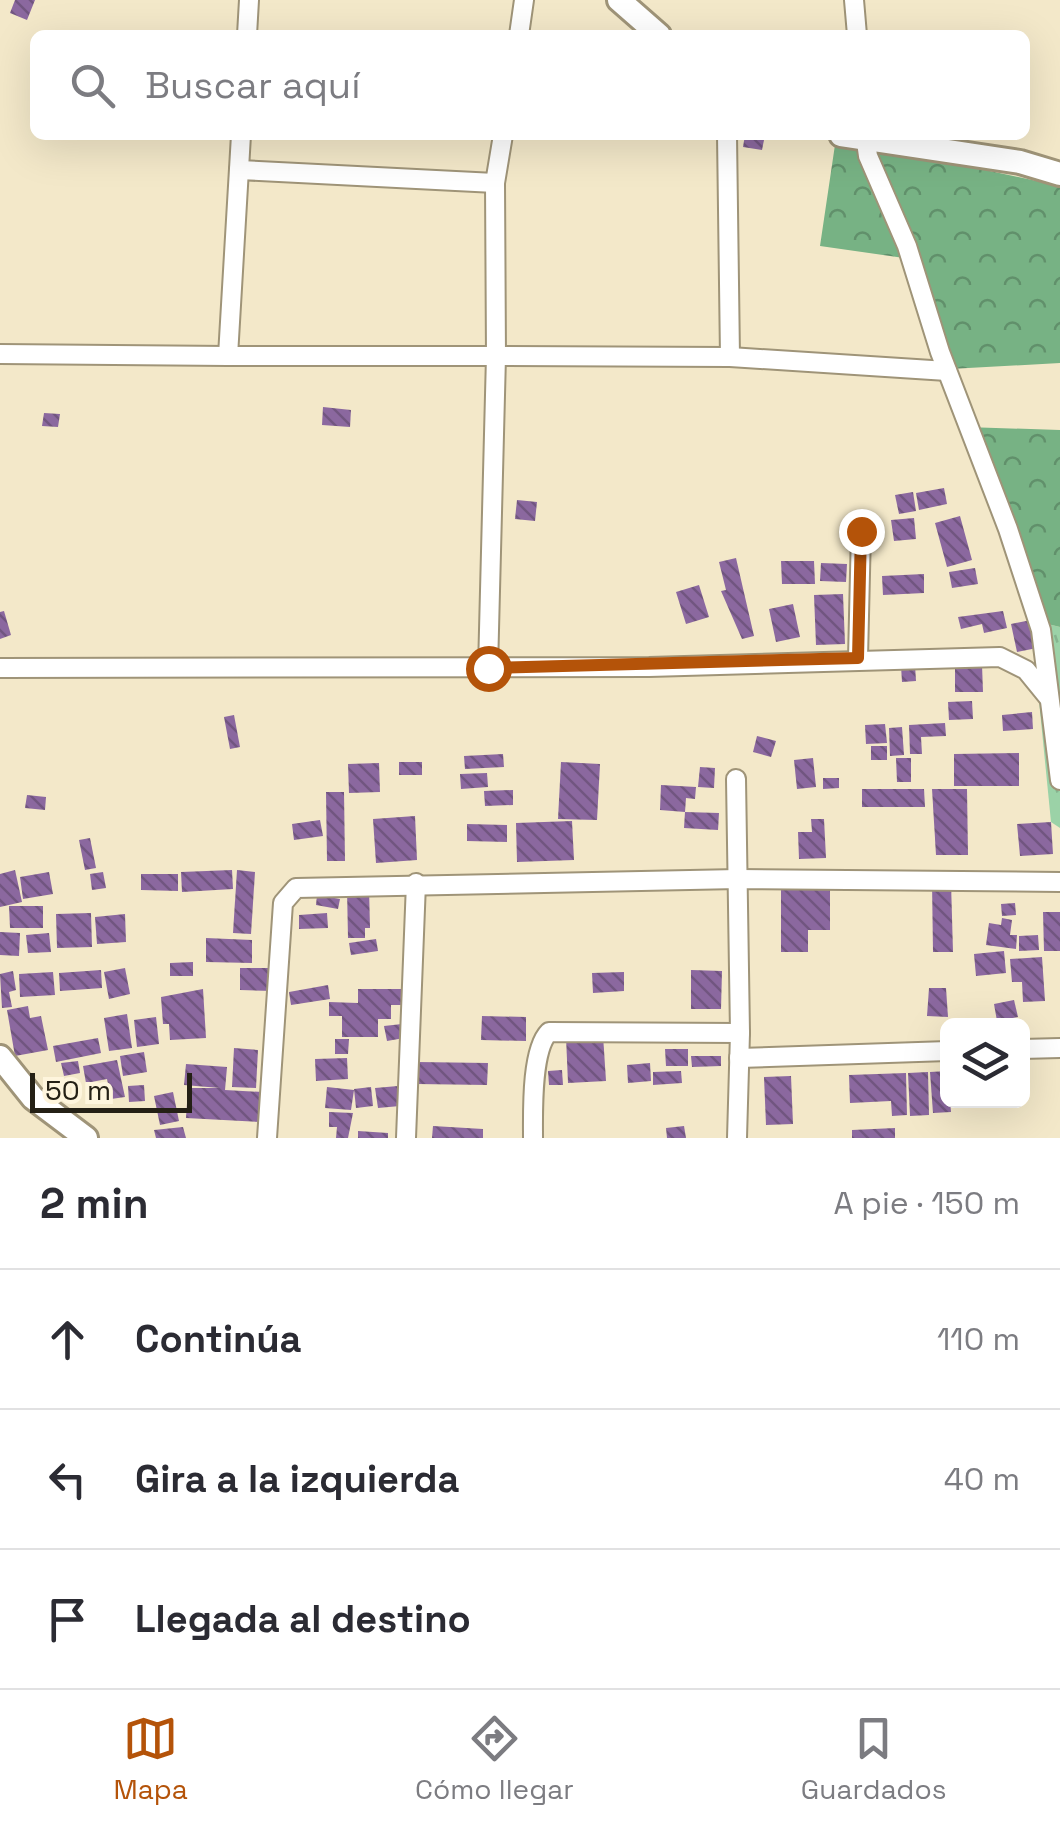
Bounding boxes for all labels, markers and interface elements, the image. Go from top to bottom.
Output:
search box [30,30,1030,140]
icon: search [65,58,120,113]
text: Buscar aquí [145,61,360,109]
route end [839,509,885,555]
route start [466,646,512,692]
map controls [940,1018,1030,1108]
button: layers [940,1018,1030,1108]
scale bar [30,1068,192,1112]
text: 50 m [45,1072,111,1108]
text: 2 min [40,1177,149,1230]
text: A pie · 150 m [833,1183,1020,1223]
icon: ahead [40,1312,95,1367]
text: Continúa [135,1315,302,1363]
text: 110 m [937,1319,1020,1359]
icon: left [40,1452,95,1507]
text: Gira a la izquierda [135,1455,460,1503]
text: 40 m [944,1459,1020,1499]
icon: arrive [40,1592,95,1647]
text: Llegada al destino [135,1595,471,1643]
tab: Mapa [114,1711,188,1807]
tab: Cómo llegar [415,1711,574,1807]
tab: Guardados [801,1711,946,1807]

